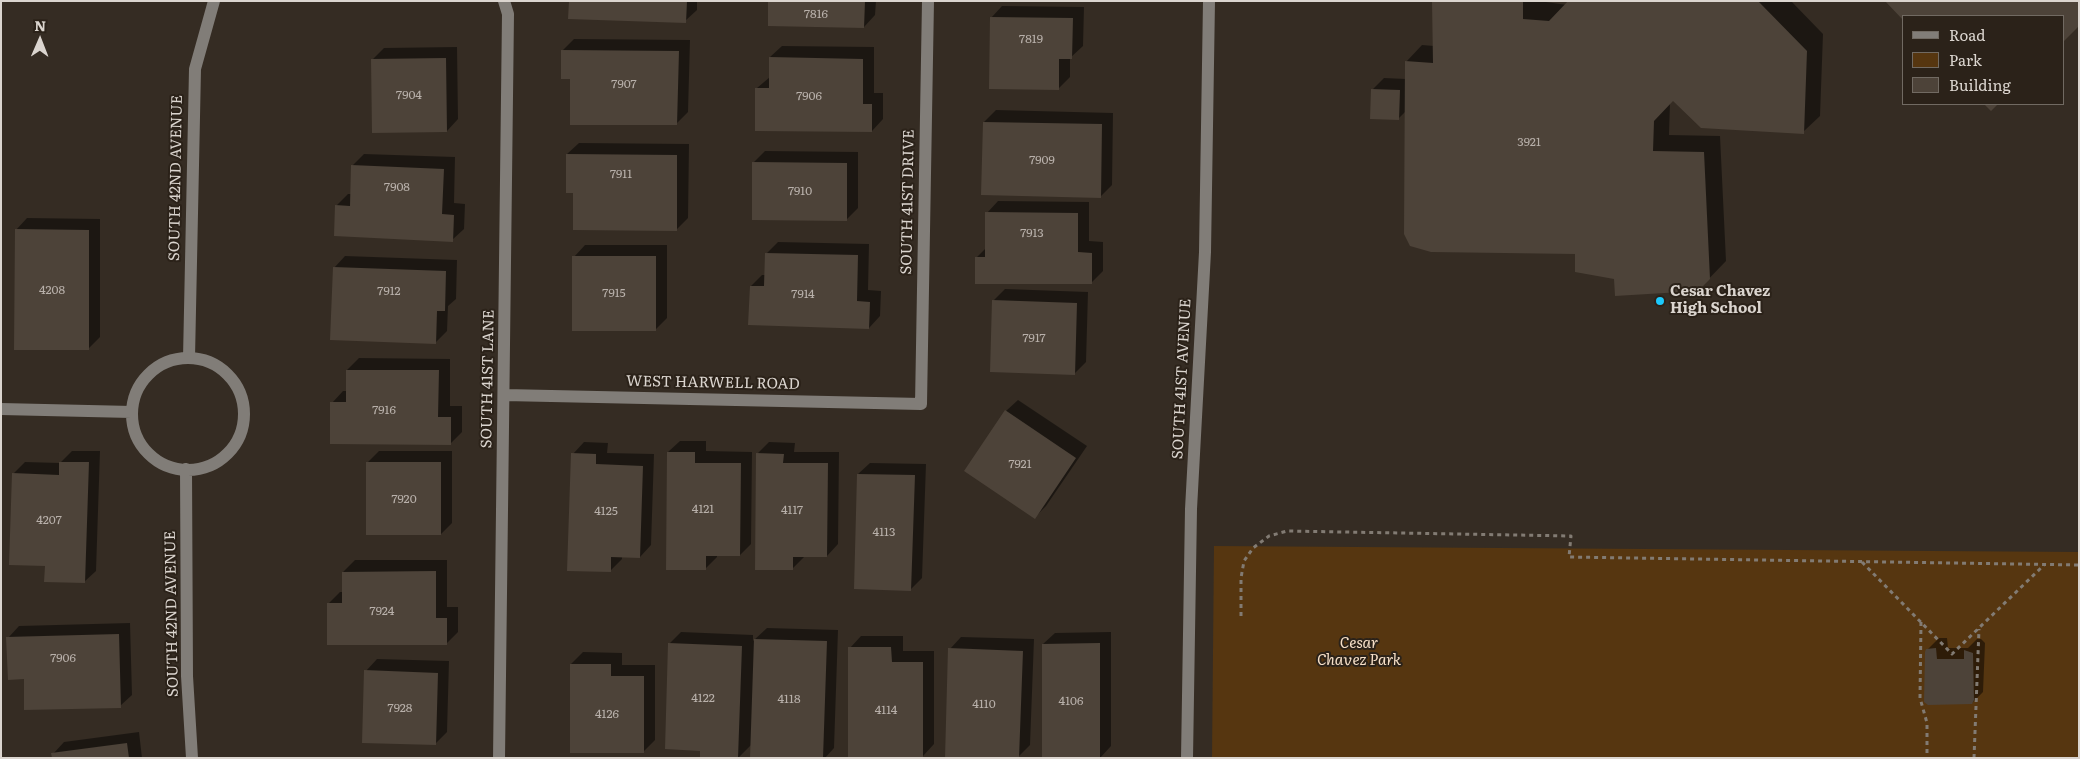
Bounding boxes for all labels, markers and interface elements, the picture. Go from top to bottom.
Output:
house number: 7816 [804,7,828,21]
north arrow [15,15,65,65]
text: N [34,15,46,35]
legend [1902,15,2065,105]
text: Road [1949,23,1985,46]
house number: 7819 [1019,32,1043,46]
text: Park [1949,48,1982,71]
text: Building [1949,73,2011,96]
house number: 7907 [611,77,637,91]
house number: 7904 [396,88,422,102]
house number: 7906 [796,89,822,103]
street label: SOUTH 42ND AVENUE [166,95,186,261]
street label: SOUTH 41ST DRIVE [898,129,918,275]
house number: 3921 [1517,135,1541,149]
house number: 7909 [1029,153,1055,167]
house number: 7911 [610,167,632,181]
house number: 7908 [384,180,410,194]
house number: 7910 [788,184,812,198]
house number: 7913 [1020,226,1044,240]
house number: 4208 [39,283,65,297]
place label: Cesar Chavez High School [1670,283,1770,318]
house number: 7912 [377,284,401,298]
house number: 7915 [602,286,626,300]
house number: 7914 [791,287,815,301]
marker: Cesar Chavez High School [1654,295,1666,307]
street label: SOUTH 41ST AVENUE [1169,298,1195,460]
street label: SOUTH 41ST LANE [478,309,498,449]
house number: 7917 [1023,331,1045,345]
street label: WEST HARWELL ROAD [626,372,800,394]
house number: 7916 [372,403,396,417]
house number: 7921 [1008,457,1032,471]
house number: 7920 [391,492,417,506]
house number: 4121 [692,502,714,516]
house number: 4117 [781,503,803,517]
house number: 4125 [594,504,618,518]
house number: 4207 [36,513,62,527]
house number: 4113 [873,525,895,539]
street label: SOUTH 42ND AVENUE [162,531,182,697]
house number: 7924 [370,604,394,618]
park label: Cesar Chavez Park [1317,635,1401,670]
house number: 7906 [50,651,76,665]
house number: 4122 [691,691,715,705]
house number: 4118 [778,692,800,706]
house number: 4106 [1059,694,1083,708]
house number: 4110 [972,697,996,711]
house number: 7928 [388,701,412,715]
house number: 4114 [875,703,897,717]
house number: 4126 [595,707,619,721]

